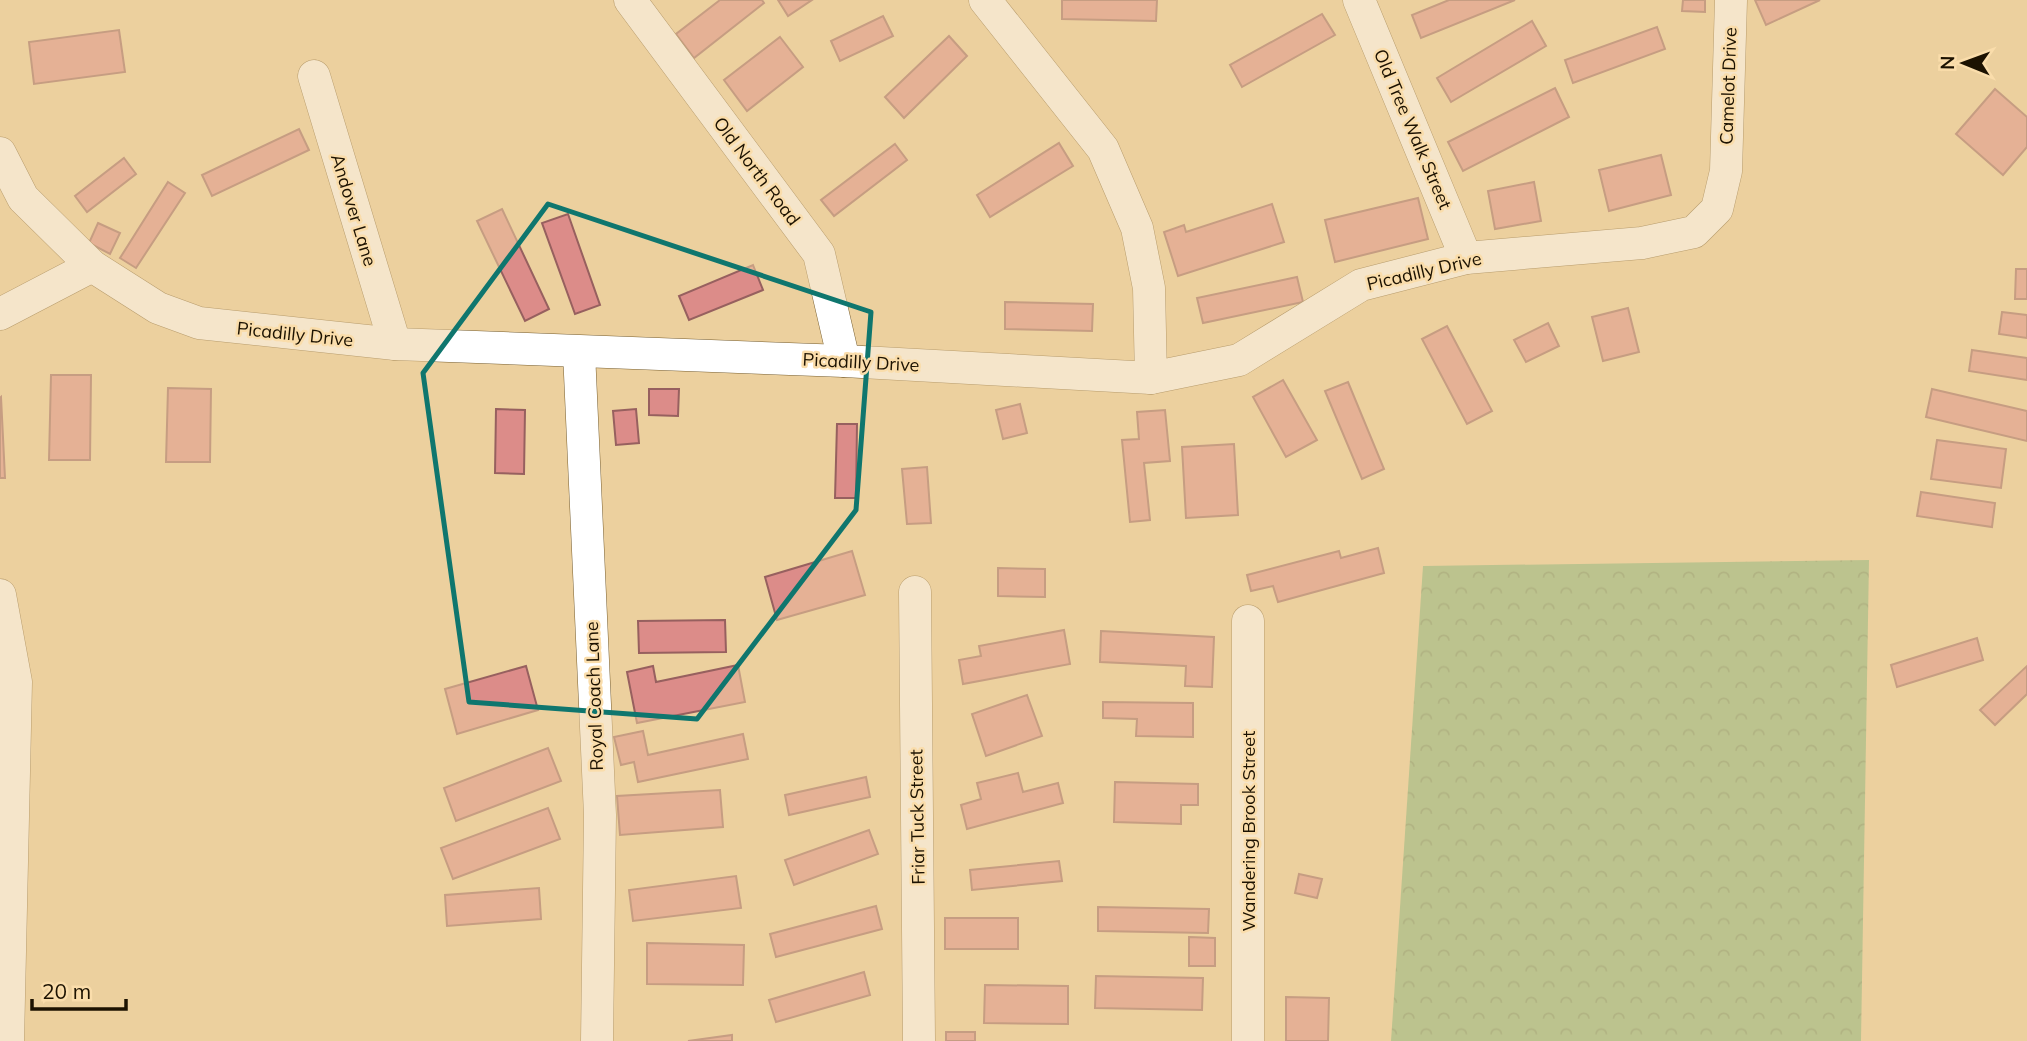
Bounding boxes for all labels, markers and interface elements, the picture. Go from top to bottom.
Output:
street label: Camelot Drive [1714,27,1742,145]
north arrow [1929,28,1999,98]
street label: Old Tree Walk Street [1369,45,1457,213]
text: N [1935,55,1959,70]
street label: Old North Road [709,112,805,230]
street label: Andover Lane [326,151,382,269]
street label: Picadilly Drive [1364,247,1484,295]
street label: Picadilly Drive [236,316,354,352]
street label: Picadilly Drive [802,347,920,377]
street label: Royal Coach Lane [580,621,608,771]
street label: Wandering Brook Street [1237,731,1260,931]
street label: Friar Tuck Street [904,749,930,885]
scale bar [32,968,126,1012]
text: 20 m [42,978,91,1004]

